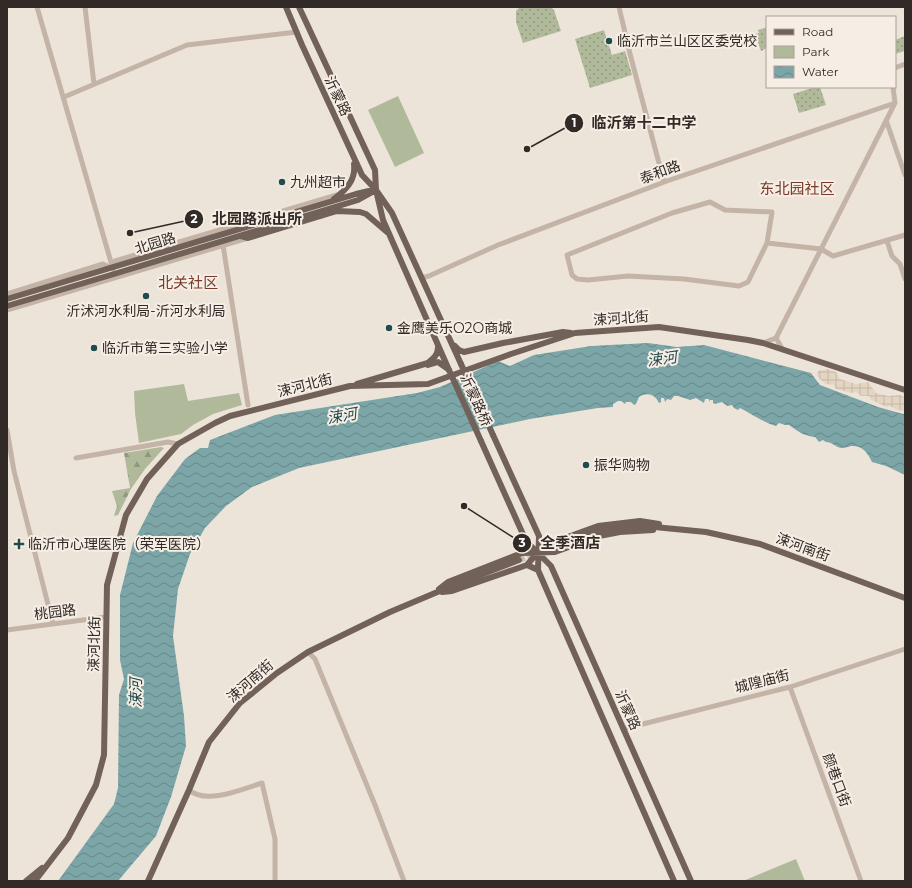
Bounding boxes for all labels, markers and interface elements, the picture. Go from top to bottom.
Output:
legend [766,16,896,88]
text: Road [802,24,833,39]
place label: 临沂市兰山区区委党校 [617,32,757,50]
marker: 临沂市兰山区区委党校 [604,36,614,46]
text: Park [802,44,830,59]
text: Water [802,64,839,79]
street label: 沂蒙路 [321,73,355,119]
callout: 临沂第十二中学 [564,109,705,136]
text: 临沂第十二中学 [591,113,697,132]
text: 1 [572,115,576,130]
street label: 泰和路 [637,156,683,188]
place label: 九州超市 [290,173,346,191]
marker: 九州超市 [277,177,287,187]
district label: 东北园社区 [759,179,835,198]
callout: 北园路派出所 [184,206,310,233]
text: 北园路派出所 [212,209,302,228]
text: 2 [190,211,198,226]
street label: 北园路 [132,228,178,258]
district label: 北关社区 [158,273,218,292]
marker: 沂沭河水利局-沂河水利局 [141,291,151,301]
place label: 沂沭河水利局-沂河水利局 [66,302,226,320]
street label: 涑河北街 [592,307,650,329]
place label: 金鹰美乐O2O商城 [397,319,512,337]
marker: 金鹰美乐O2O商城 [384,323,394,333]
place label: 临沂市第三实验小学 [102,339,228,357]
marker: 临沂市第三实验小学 [89,343,99,353]
water label: 涑河 [646,347,681,370]
street label: 涑河北街 [276,369,334,401]
street label: 沂蒙路桥 [456,371,496,429]
water label: 涑河 [325,403,361,427]
place label: 振华购物 [594,456,650,474]
marker: 振华购物 [581,460,591,470]
callout: 全季酒店 [512,529,608,556]
street label: 涑河南街 [774,529,832,565]
text: 全季酒店 [540,533,600,552]
place label: 临沂市心理医院（荣军医院） [28,535,210,553]
text: 3 [517,535,526,550]
marker: 临沂市心理医院（荣军医院） [13,538,25,550]
street label: 桃园路 [33,601,77,623]
street label: 涑河北街 [85,616,103,672]
street label: 涑河南街 [223,656,277,706]
street label: 城隍庙街 [733,665,791,697]
water label: 涑河 [126,675,145,708]
street label: 沂蒙路 [611,687,645,733]
street label: 颜巷口街 [819,751,855,809]

